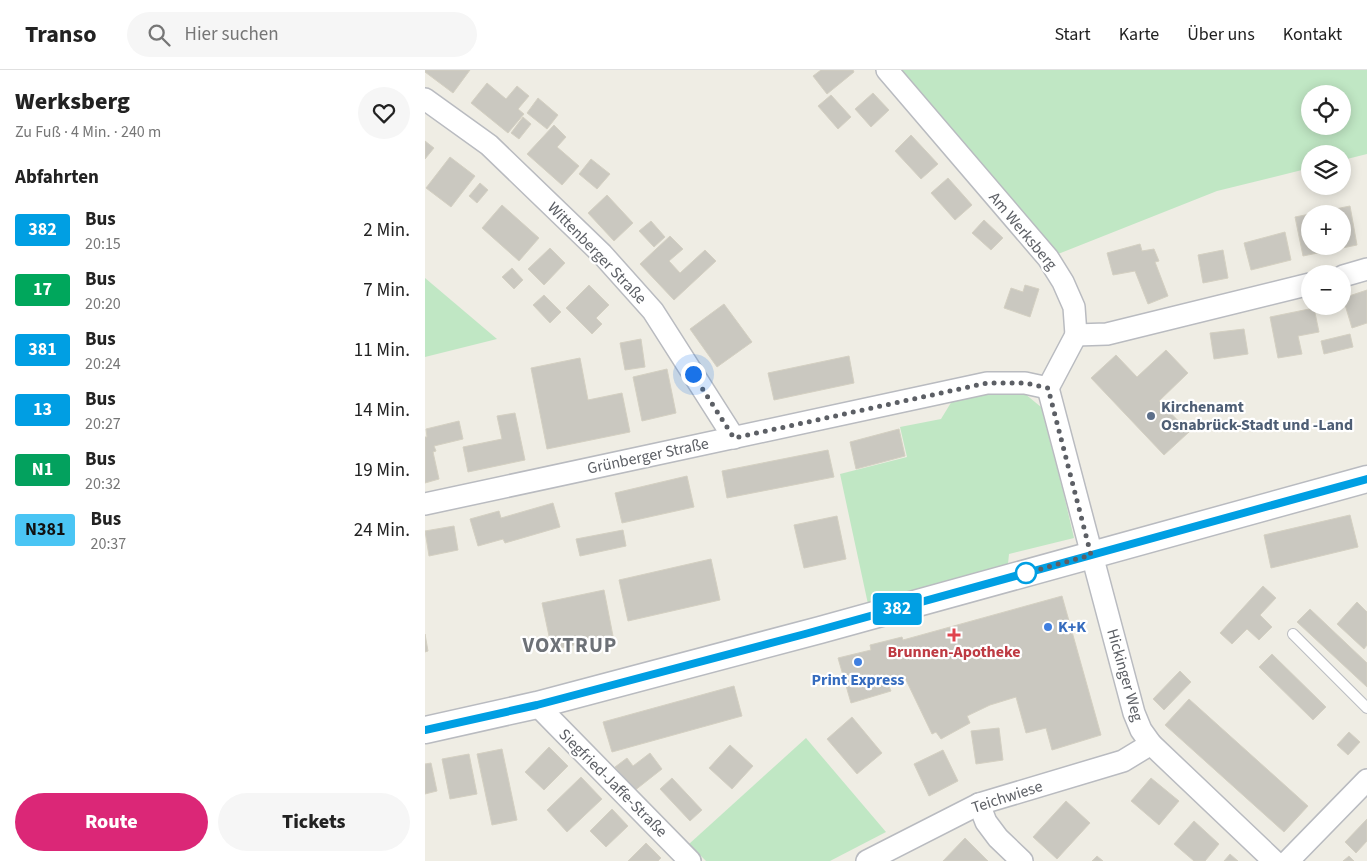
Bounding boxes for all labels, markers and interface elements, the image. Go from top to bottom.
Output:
search box [127,12,477,57]
text: Transo [25,17,97,52]
icon: search [145,21,173,49]
text: Hier suchen [185,21,279,48]
text: Start [1054,22,1091,47]
text: Karte [1119,22,1159,47]
text: Über uns [1187,22,1255,47]
text: Kontakt [1283,22,1342,47]
text: Werksberg [15,84,130,119]
map controls [1301,85,1351,315]
button: locate [1301,85,1351,135]
button: heart [358,87,410,139]
text: Zu Fuß · 4 Min. · 240 m [15,121,161,143]
button: layers [1301,145,1351,195]
text: Abfahrten [15,164,99,191]
street label: Am Werksberg [984,187,1062,275]
street label: Wittenberger Straße [542,197,652,309]
button: + [1301,205,1351,255]
text: Bus [85,206,116,233]
text: 382 [28,217,57,242]
text: 2 Min. [363,217,410,244]
text: 20:15 [85,233,121,255]
button: − [1301,265,1351,315]
text: Bus [85,266,116,293]
text: 17 [33,277,52,302]
text: 7 Min. [363,277,410,304]
text: 20:20 [85,293,121,315]
text: Bus [85,326,116,353]
text: 381 [28,337,57,362]
text: 11 Min. [354,337,410,364]
text: 20:24 [85,353,121,375]
your location [681,362,706,387]
text: Bus [85,386,116,413]
place label: Kirchenamt Osnabrück-Stadt und -Land [1161,396,1353,436]
text: 13 [33,397,52,422]
text: 14 Min. [354,397,410,424]
marker: Kirchenamt Osnabrück-Stadt und -Land [1145,410,1157,422]
text: 20:27 [85,413,121,435]
street label: Grünberger Straße [585,432,711,480]
text: Bus [85,446,116,473]
text: N1 [32,457,53,482]
text: 19 Min. [354,457,410,484]
text: 20:32 [85,473,121,495]
text: Bus [90,506,121,533]
text: N381 [25,517,65,542]
text: 24 Min. [354,517,410,544]
text: 20:37 [90,533,126,555]
unlabelled marker [1015,562,1037,584]
line badge: 382 [868,593,926,625]
text: 382 [883,596,911,621]
place label: K+K [1058,616,1086,638]
marker: K+K [1042,621,1054,633]
street label: Hickinger Weg [1101,626,1149,724]
marker: Brunnen-Apotheke [948,629,960,641]
district label: VOXTRUP [522,630,617,660]
place label: Brunnen-Apotheke [887,641,1021,663]
marker: Print Express [852,656,864,668]
place label: Print Express [812,669,904,691]
street label: Siegfried-Jaffe-Straße [554,724,672,842]
street label: Teichwiese [969,775,1045,819]
button: Route [15,793,208,851]
button: Tickets [218,793,410,851]

